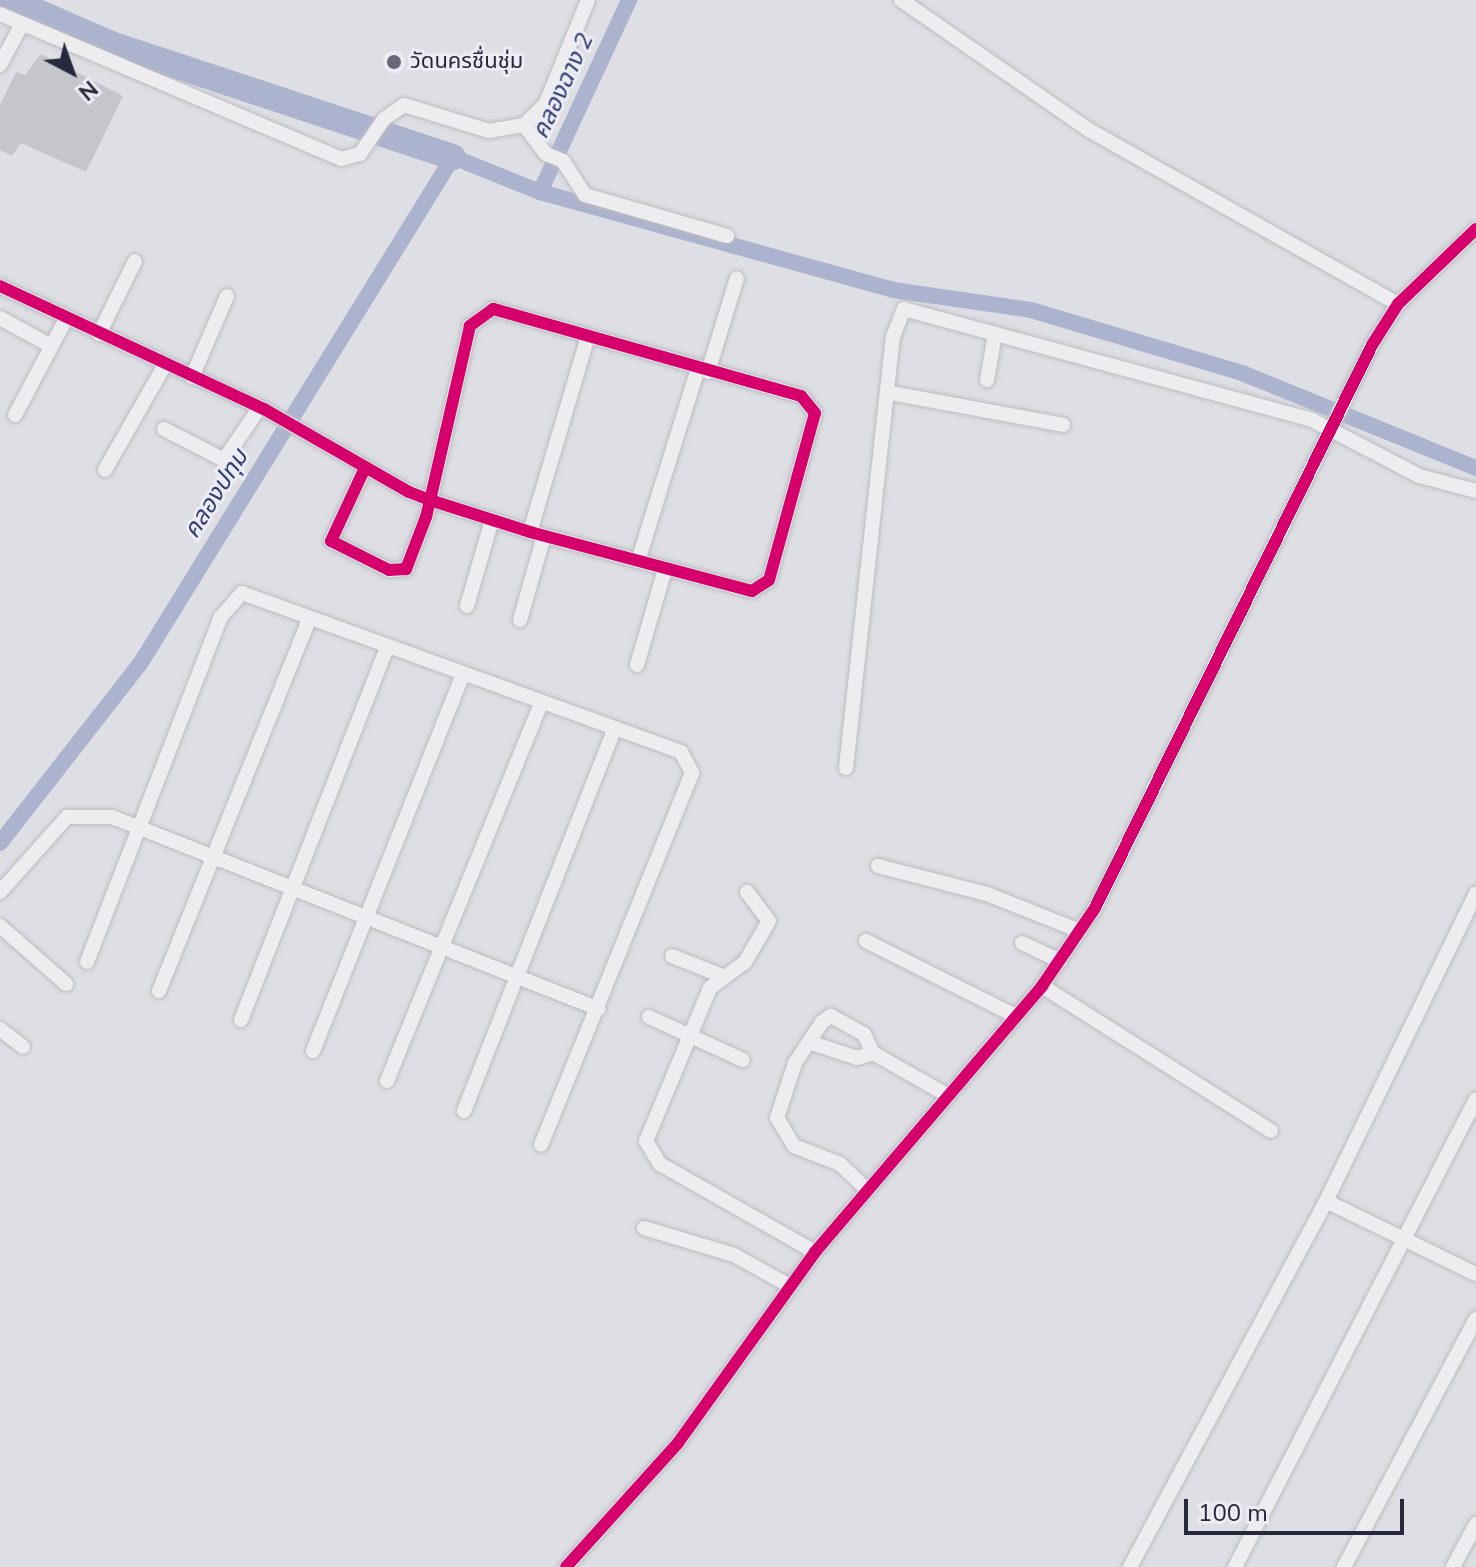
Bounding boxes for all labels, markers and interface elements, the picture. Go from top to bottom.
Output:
water label: คลองฉาง 2 [526,29,600,143]
north arrow [32,32,112,112]
place label: วัดนครชื่นชุ่ม [410,49,523,75]
marker: วัดนครชื่นชุ่ม [385,53,403,71]
text: N [72,73,104,107]
water label: คลองปทุม [178,444,254,544]
scale bar [1188,1483,1408,1533]
text: 100 m [1198,1497,1268,1529]

